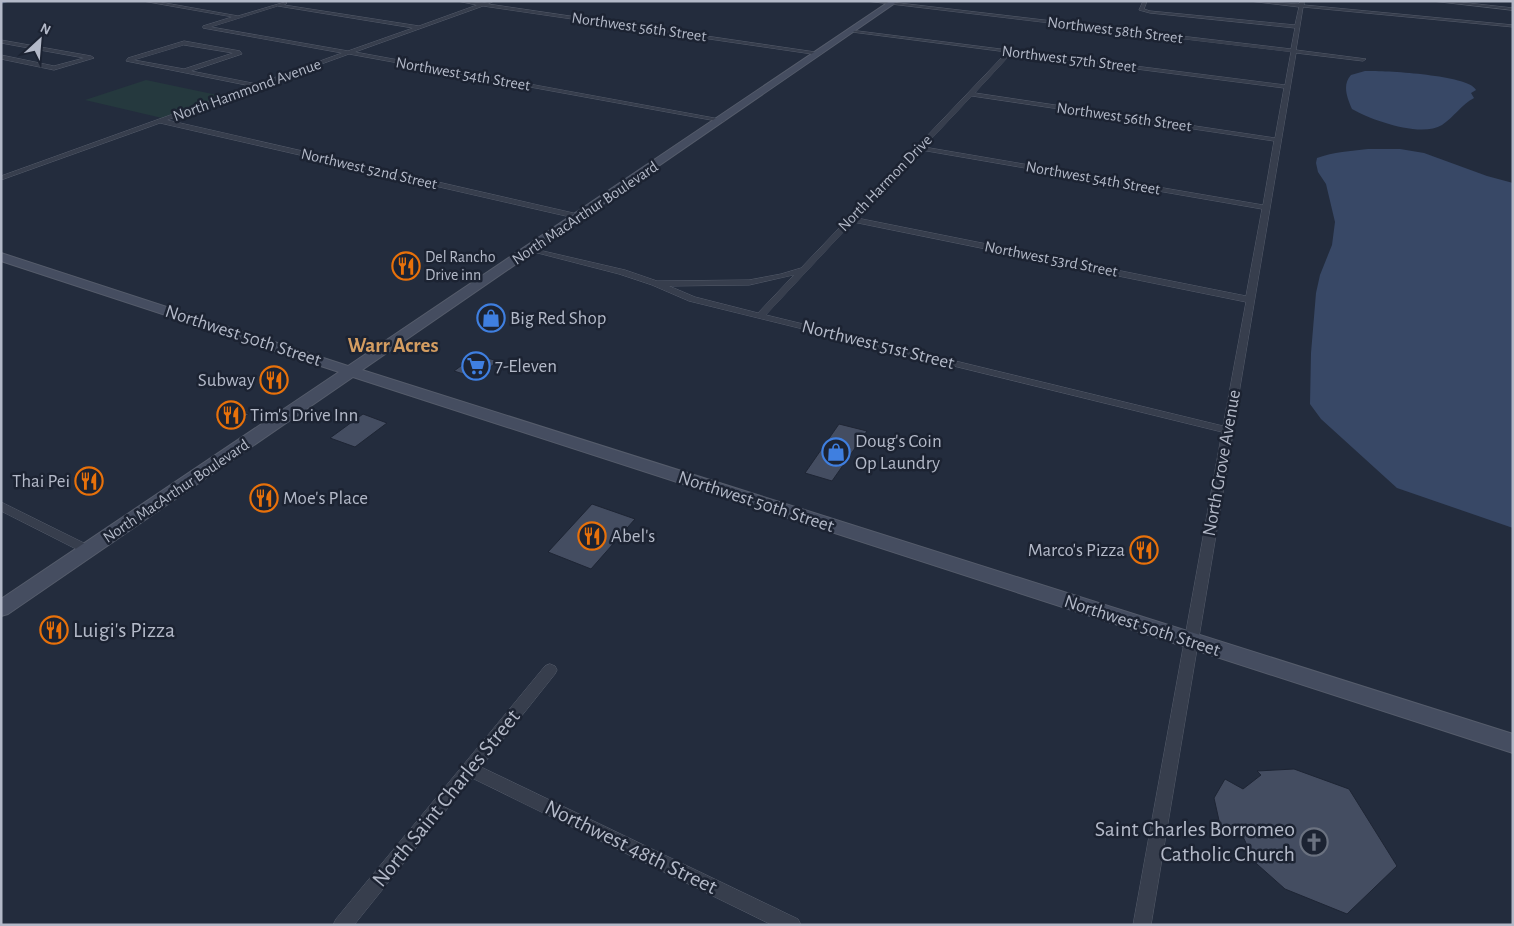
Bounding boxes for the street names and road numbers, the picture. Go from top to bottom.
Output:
street label: Northwest 56th Street [570,10,708,44]
street label: Northwest 58th Street [1046,14,1184,46]
street label: Northwest 57th Street [1001,43,1137,75]
street label: Northwest 54th Street [394,54,532,94]
street label: North Hammond Avenue [171,56,323,124]
street label: Northwest 56th Street [1055,100,1193,134]
street label: North Harmon Drive [835,132,935,234]
street label: Northwest 52nd Street [299,146,439,192]
street label: North MacArthur Boulevard [509,158,661,268]
street label: Northwest 54th Street [1024,158,1162,198]
street label: Northwest 53rd Street [983,238,1119,280]
street label: Northwest 50th Street [163,302,323,370]
street label: Northwest 51st Street [800,317,956,373]
street label: North Grove Avenue [1200,388,1244,538]
street label: North MacArthur Boulevard [100,436,252,546]
street label: Northwest 50th Street [676,468,836,536]
street label: Northwest 50th Street [1062,592,1222,660]
street label: North Saint Charles Street [368,705,524,891]
street label: Northwest 48th Street [541,796,721,898]

